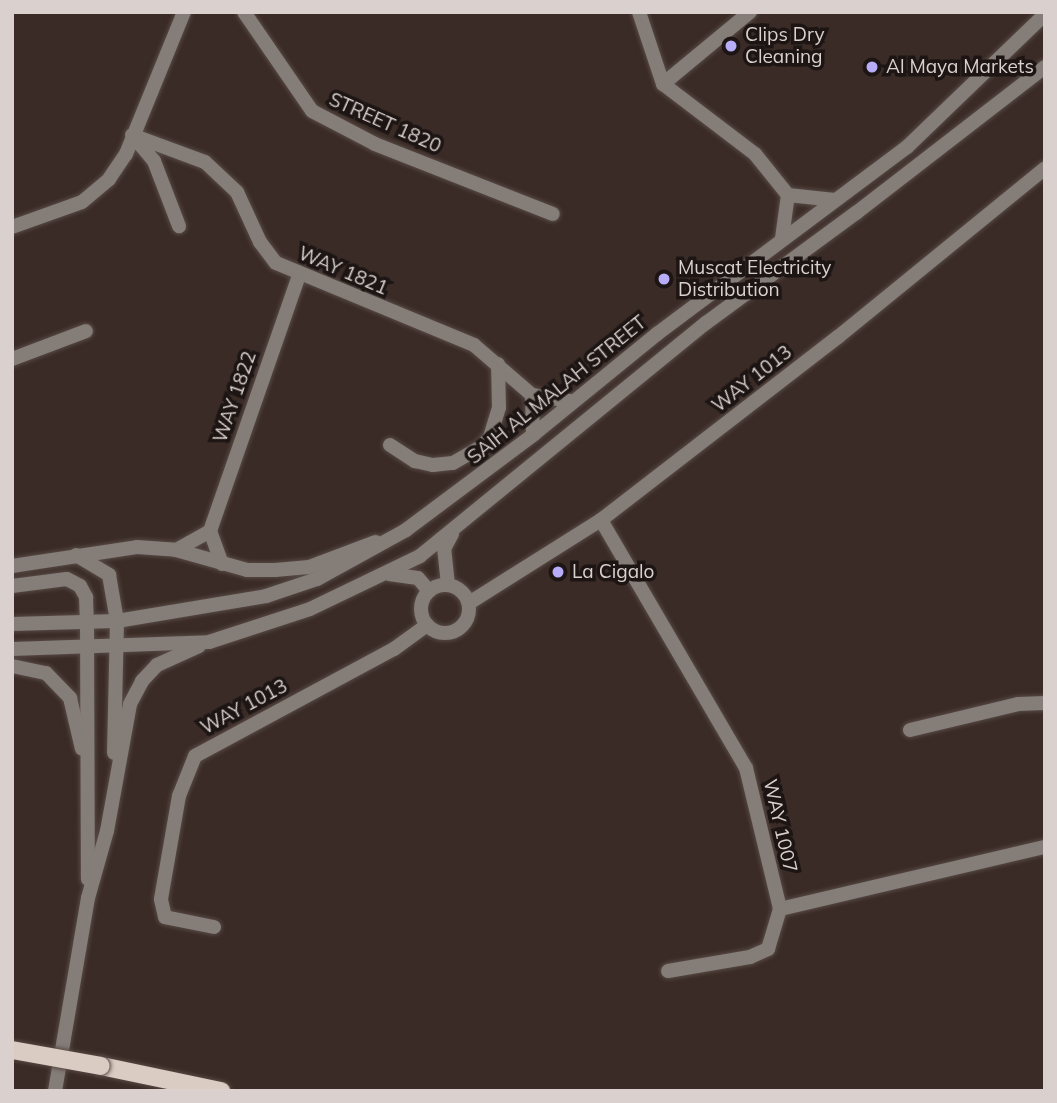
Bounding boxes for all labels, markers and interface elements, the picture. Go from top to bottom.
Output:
place label: Clips Dry Cleaning [745,24,825,68]
marker: Clips Dry Cleaning [723,38,739,54]
place label: Al Maya Markets [886,56,1034,78]
marker: Al Maya Markets [864,59,880,75]
street label: STREET 1820 [325,88,445,158]
street label: WAY 1821 [295,242,391,300]
place label: Muscat Electricity Distribution [678,257,831,301]
marker: Muscat Electricity Distribution [656,271,672,287]
street label: SAIH AL MALAH STREET [463,311,651,469]
street label: WAY 1013 [708,341,796,417]
street label: WAY 1822 [209,348,261,446]
place label: La Cigalo [572,561,654,583]
marker: La Cigalo [550,564,566,580]
street label: WAY 1013 [197,675,291,739]
street label: WAY 1007 [758,777,802,875]

